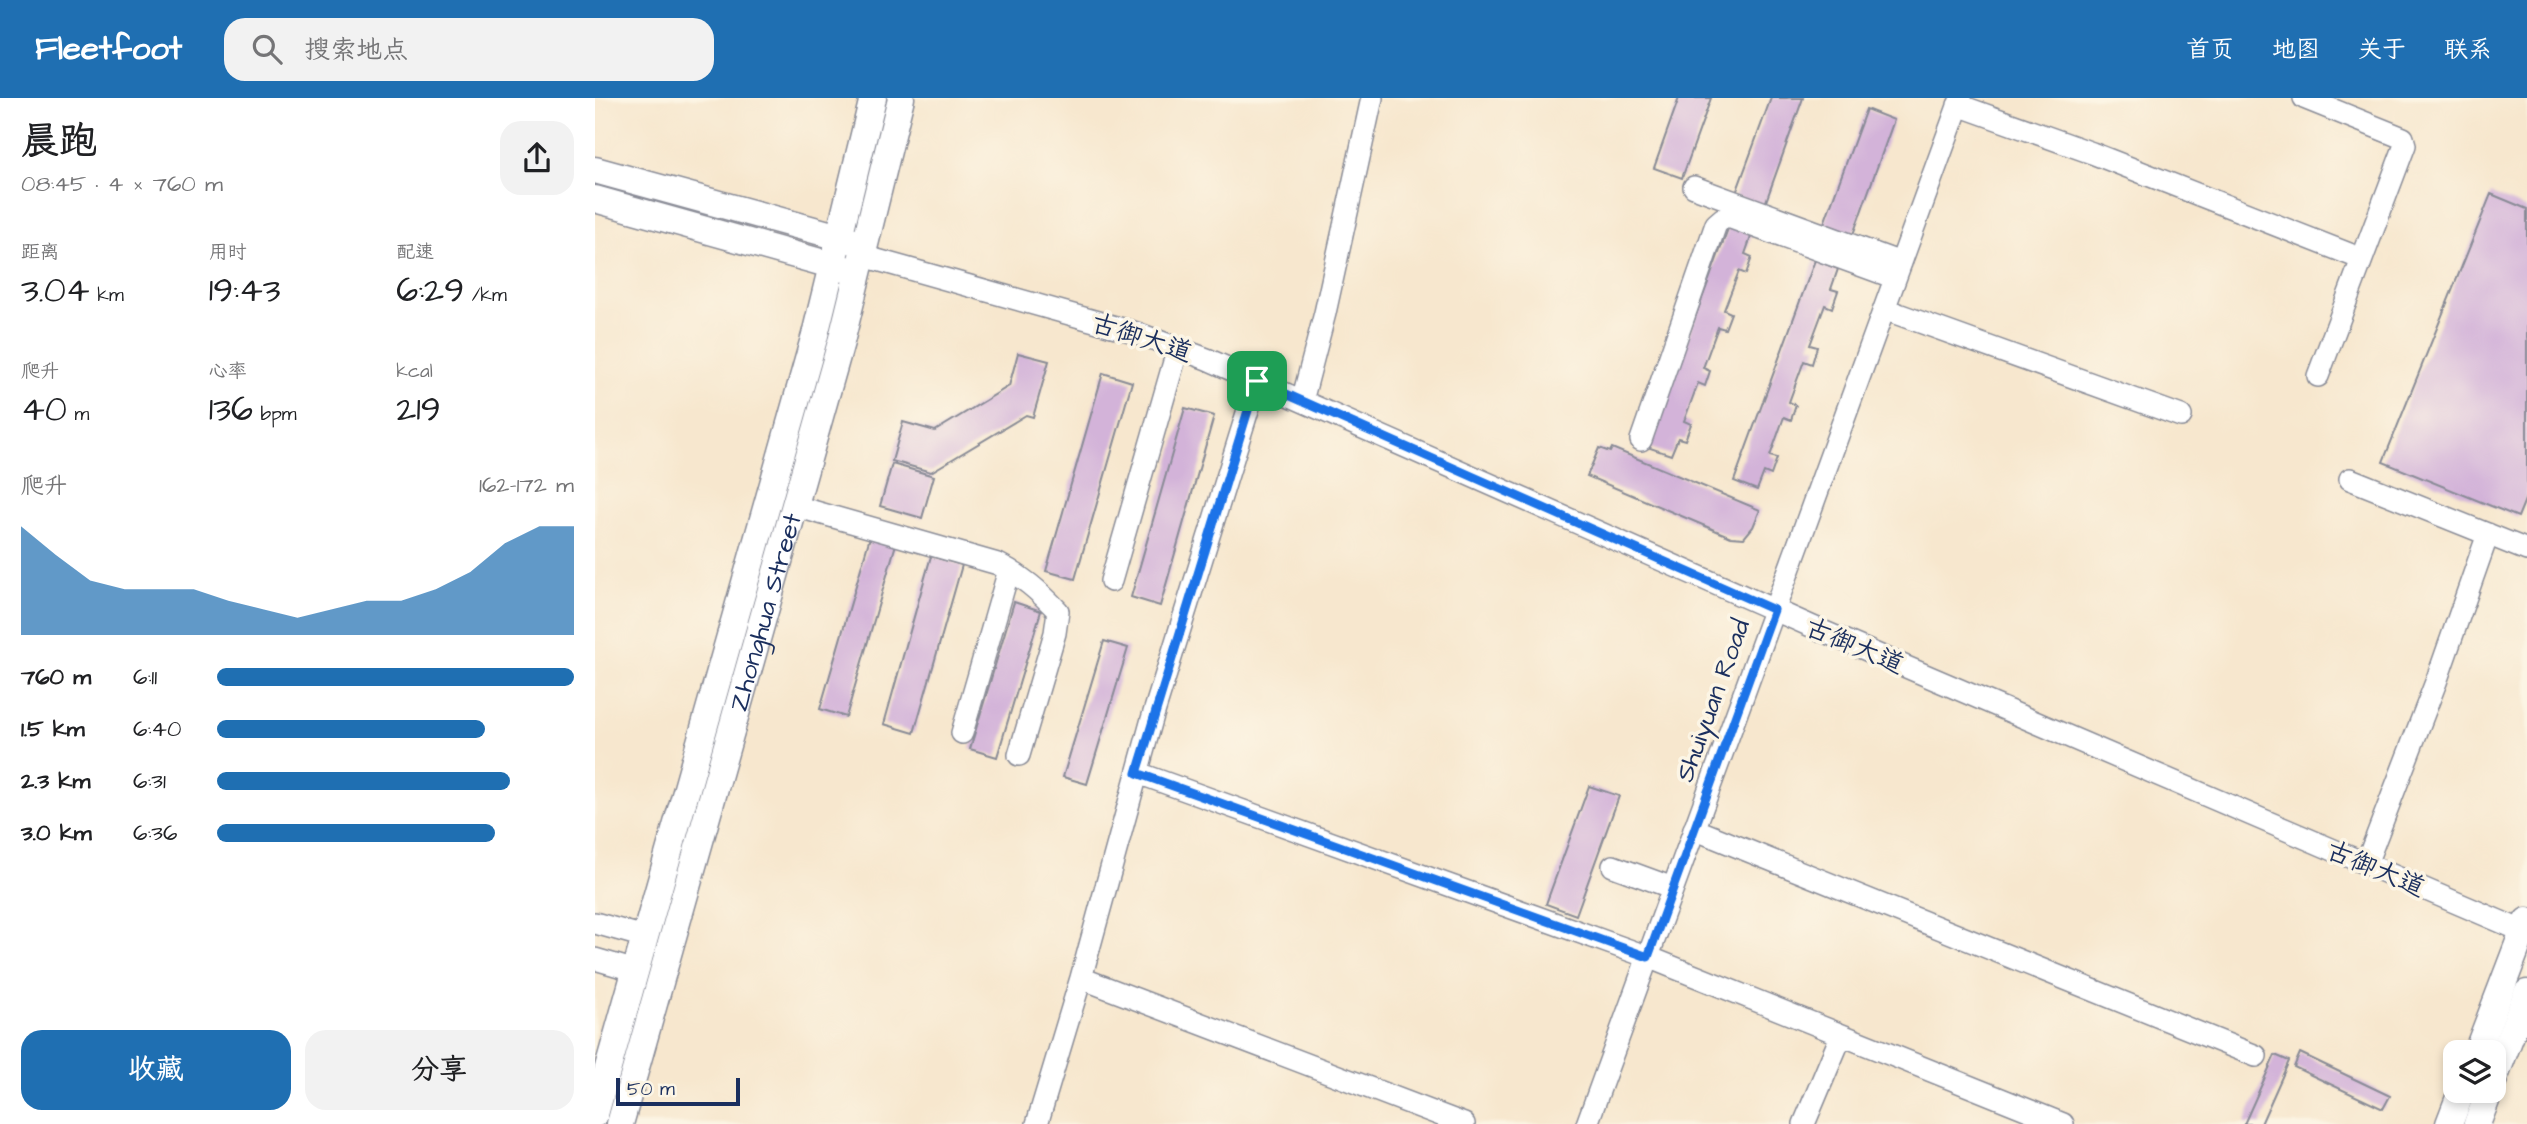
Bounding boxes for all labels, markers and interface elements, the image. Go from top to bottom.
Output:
search box [224,18,714,81]
text: Fleetfoot [35,26,182,72]
icon: search [248,30,286,68]
text: 搜索地点 [304,32,408,68]
text: 首页 [2186,33,2234,67]
text: 地图 [2272,33,2320,67]
text: 关于 [2358,33,2406,67]
text: 联系 [2444,33,2492,67]
text: 晨跑 [21,116,97,168]
button: share [500,121,574,195]
text: 08:45 · 4 × 760 m [21,168,223,200]
text: 距离 [21,239,59,266]
text: 用时 [209,239,247,266]
text: 配速 [396,239,434,266]
text: 3.04 [21,266,90,315]
text: 19:43 [209,266,281,315]
text: 6:29 [396,266,464,315]
text: km [90,282,124,309]
text: /km [464,282,507,309]
street label: 古御大道 [1087,305,1197,371]
pin [1227,351,1287,411]
text: 爬升 [21,358,59,385]
text: 心率 [209,358,247,385]
text: kcal [396,358,433,385]
icon: arrive [1238,362,1276,400]
text: 40 [21,385,67,434]
text: 136 [209,385,253,434]
text: 219 [396,385,441,434]
text: m [67,401,89,428]
text: bpm [253,401,297,428]
text: 162–172 m [479,469,574,501]
text: 爬升 [21,470,67,502]
street label: Zhonghua Street [721,509,811,716]
street label: 古御大道 [1800,609,1910,683]
street label: Shuiyuan Road [1667,614,1761,787]
text: 760 m [21,661,91,693]
text: 6:11 [133,661,157,693]
text: 1.5 km [21,713,85,745]
text: 6:40 [133,713,181,745]
text: 2.3 km [21,765,90,797]
text: 6:31 [133,765,166,797]
text: 3.0 km [21,817,92,849]
text: 6:36 [133,817,177,849]
street label: 古御大道 [2321,832,2431,906]
button: 收藏 [21,1030,291,1110]
button: 分享 [305,1030,574,1110]
map controls [2443,1040,2506,1103]
button: layers [2443,1040,2506,1103]
scale bar [616,1075,740,1107]
text: 50 m [627,1076,675,1103]

